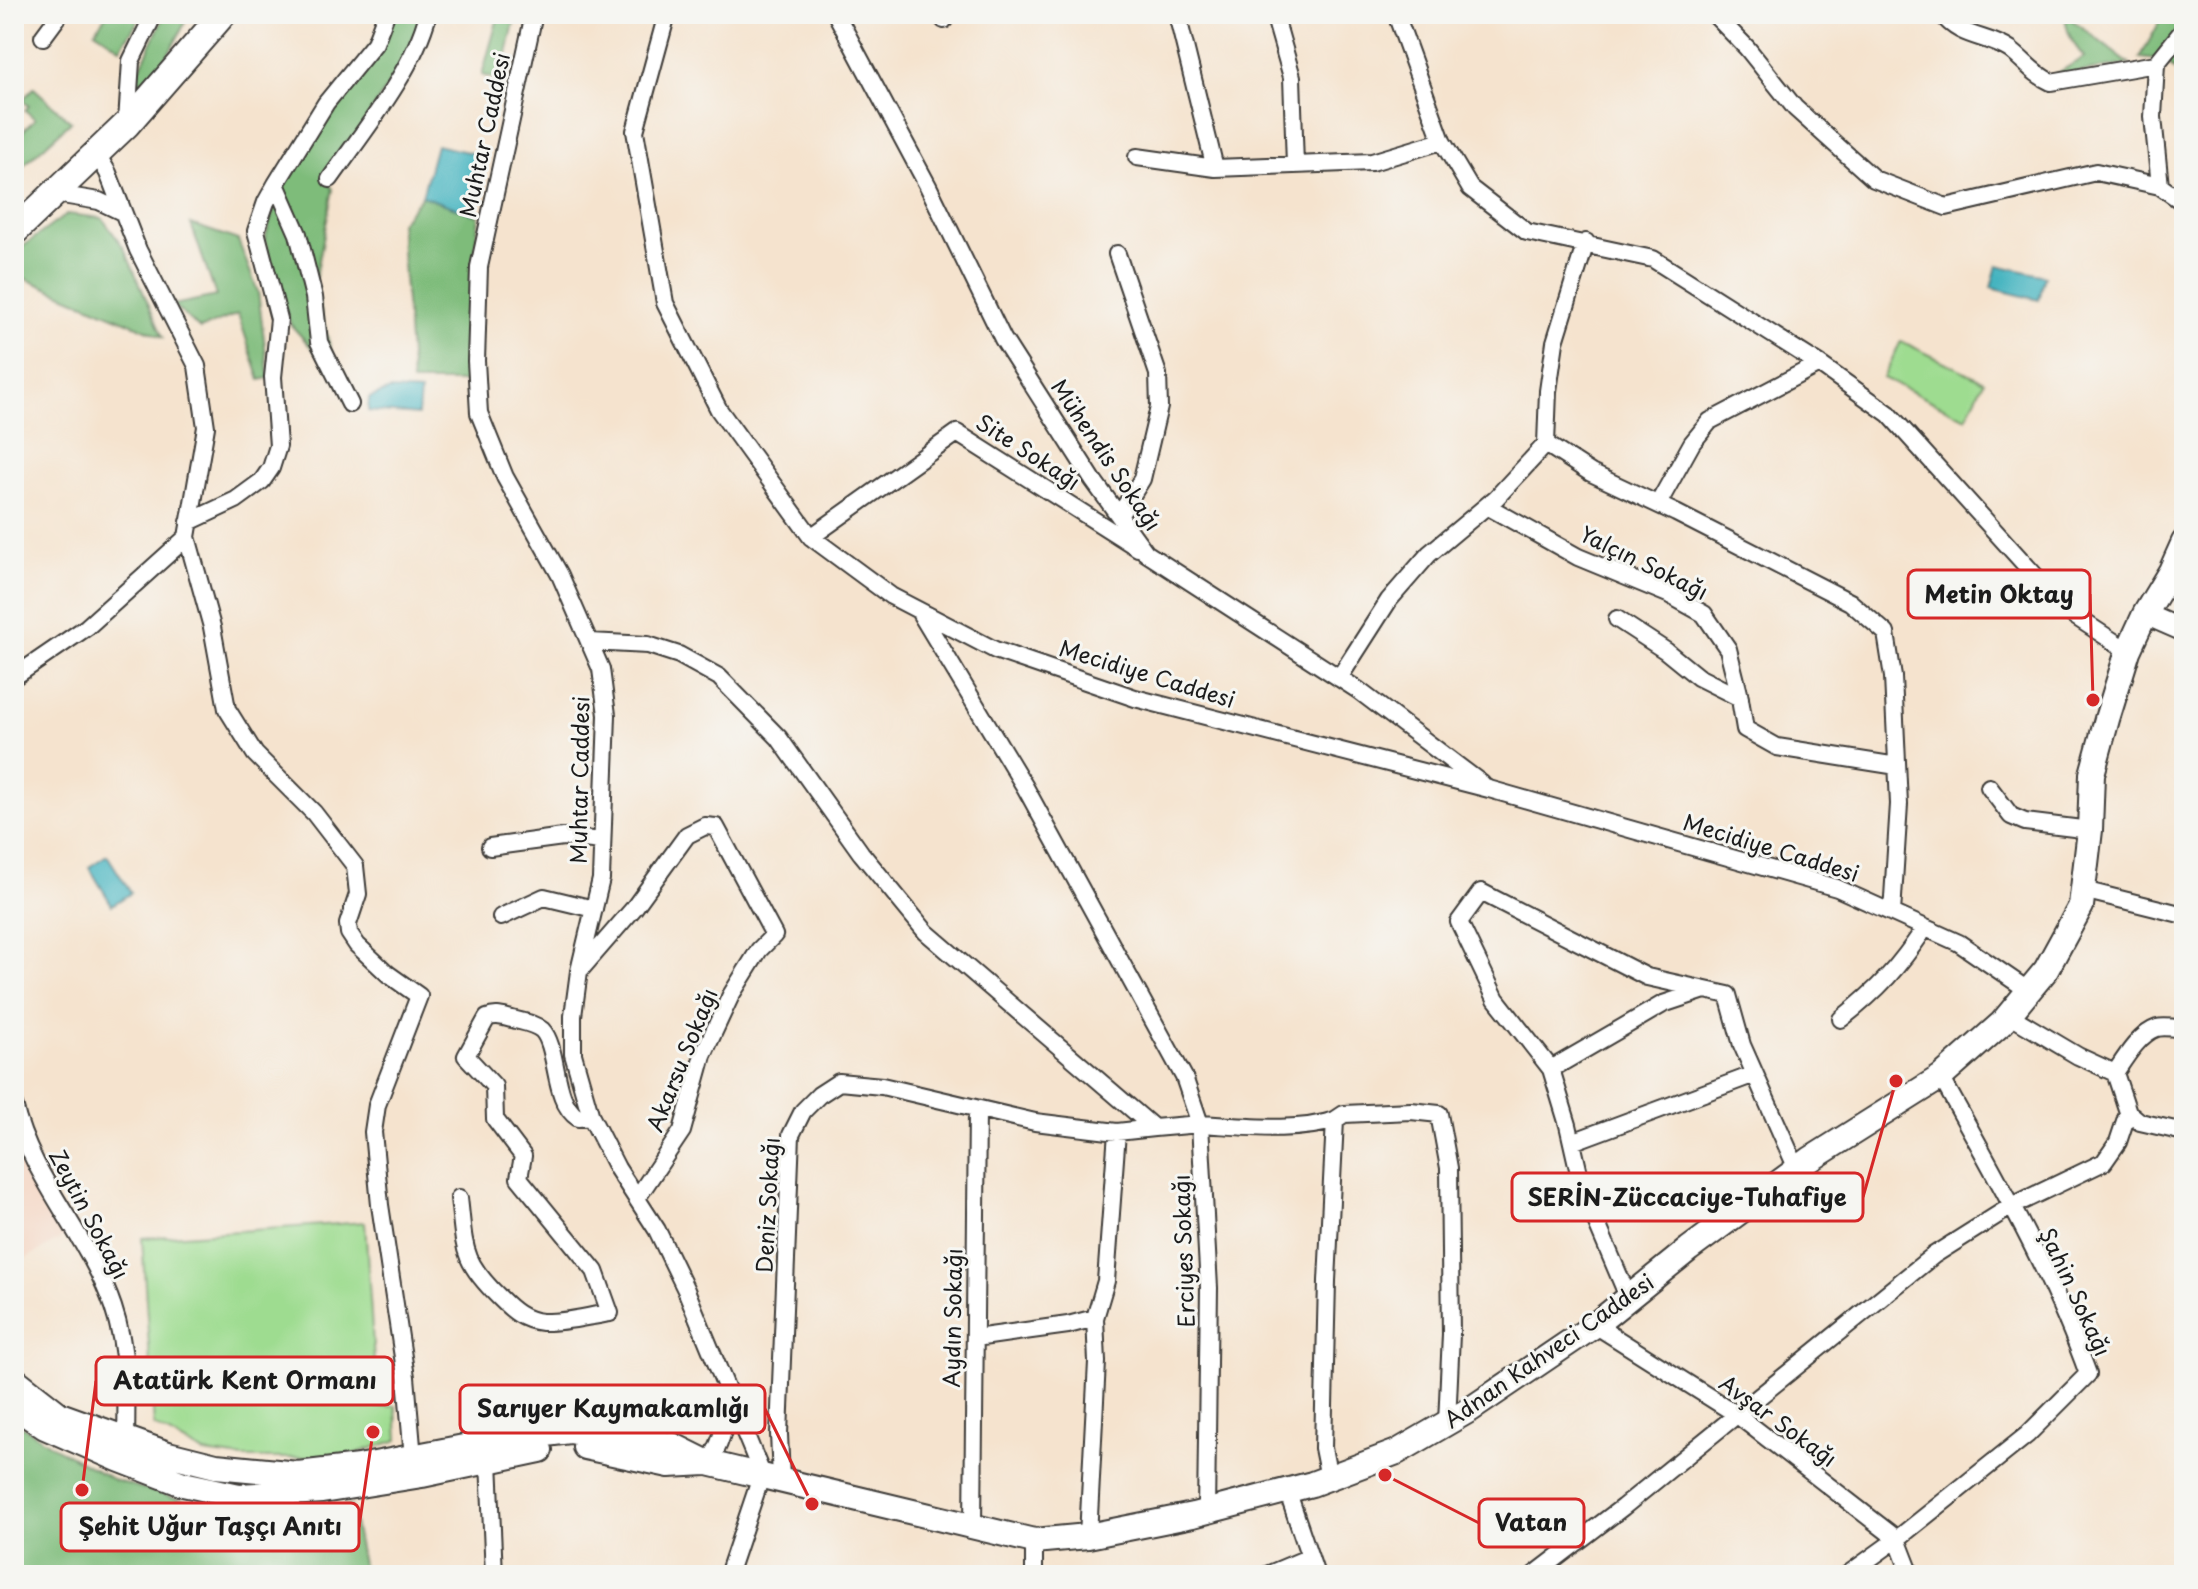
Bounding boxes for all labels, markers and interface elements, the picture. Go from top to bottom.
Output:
street label: Muhtar Caddesi [450,49,517,220]
street label: Mühendis Sokağı [1044,372,1170,537]
street label: Site Sokağı [970,405,1088,497]
street label: Yalçın Sokağı [1575,516,1714,607]
callout: Metin Oktay [1908,570,2090,618]
text: Metin Oktay [1924,575,2074,611]
street label: Mecidiye Caddesi [1056,630,1239,715]
street label: Muhtar Caddesi [561,696,596,864]
street label: Mecidiye Caddesi [1680,804,1863,889]
street label: Akarsu Sokağı [637,983,724,1136]
street label: Deniz Sokağı [746,1136,787,1274]
street label: Zeytin Sokağı [42,1142,139,1284]
callout: SERİN-Züccaciye-Tuhafiye [1512,1173,1863,1221]
street label: Erciyes Sokağı [1163,1174,1202,1328]
text: SERİN-Züccaciye-Tuhafiye [1527,1178,1847,1214]
street label: Şahin Sokağı [2032,1222,2121,1361]
street label: Aydın Sokağı [934,1248,969,1388]
street label: Adnan Kahveci Caddesi [1436,1265,1660,1435]
callout: Atatürk Kent Ormanı [96,1357,393,1405]
text: Atatürk Kent Ormanı [113,1361,377,1397]
street label: Avşar Sokağı [1713,1366,1845,1474]
callout: Sarıyer Kaymakamlığı [460,1385,765,1433]
text: Sarıyer Kaymakamlığı [477,1389,749,1425]
callout: Vatan [1479,1499,1584,1547]
callout: Şehit Uğur Taşçı Anıtı [61,1503,359,1551]
text: Vatan [1495,1503,1567,1539]
text: Şehit Uğur Taşçı Anıtı [78,1507,342,1543]

